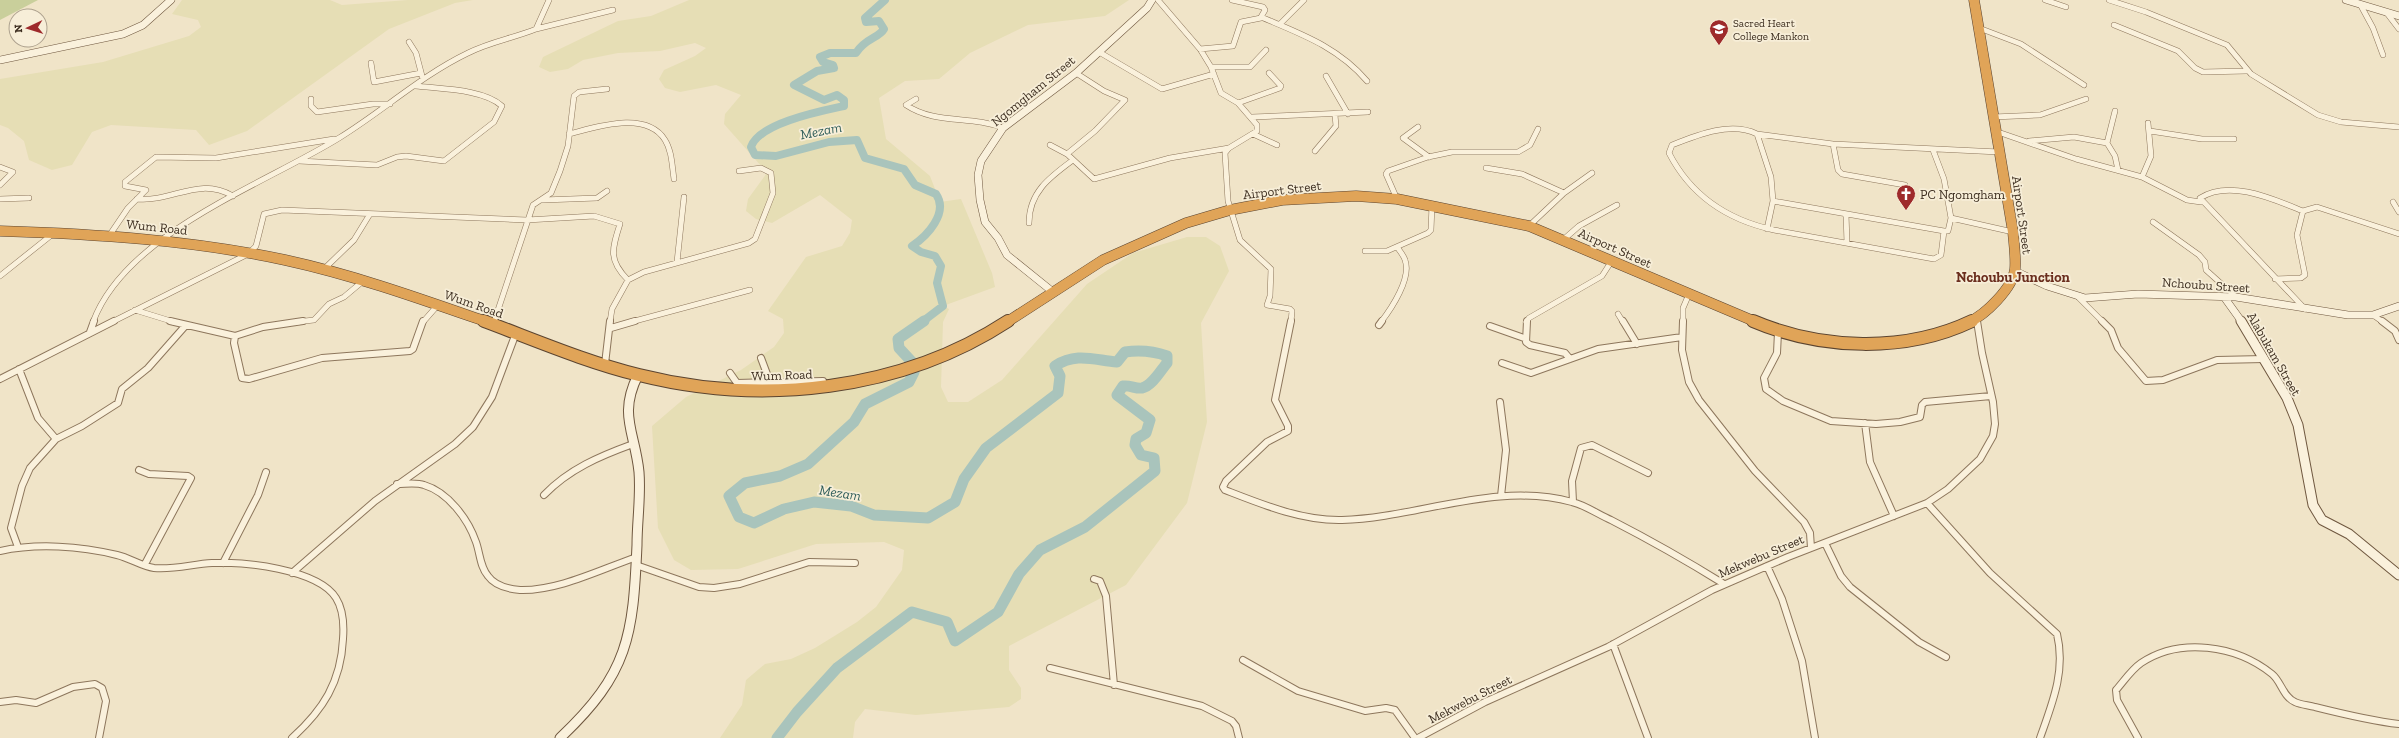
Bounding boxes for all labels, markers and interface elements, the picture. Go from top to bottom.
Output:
north arrow [8,8,48,48]
place label: Sacred Heart College Mankon [1733,17,1810,43]
school or university icon: Sacred Heart College Mankon [1708,18,1730,46]
text: N [12,23,25,33]
street label: Ngomgham Street [988,53,1078,129]
water label: Mezam [799,119,843,143]
street label: Airport Street [2009,175,2035,255]
street label: Airport Street [1242,178,1322,202]
church icon: PC Ngomgham [1895,183,1917,211]
place label: PC Ngomgham [1920,187,2006,202]
street label: Wum Road [126,216,188,238]
street label: Airport Street [1576,225,1654,271]
district label: Nchoubu Junction [1956,269,2071,286]
street label: Nchoubu Street [2162,274,2251,296]
street label: Wum Road [443,287,505,321]
street label: Alabukam Street [2244,310,2304,399]
street label: Wum Road [751,366,813,384]
water label: Mezam [818,481,862,505]
street label: Mekwebu Street [1716,531,1806,581]
street label: Mekwebu Street [1426,671,1514,726]

